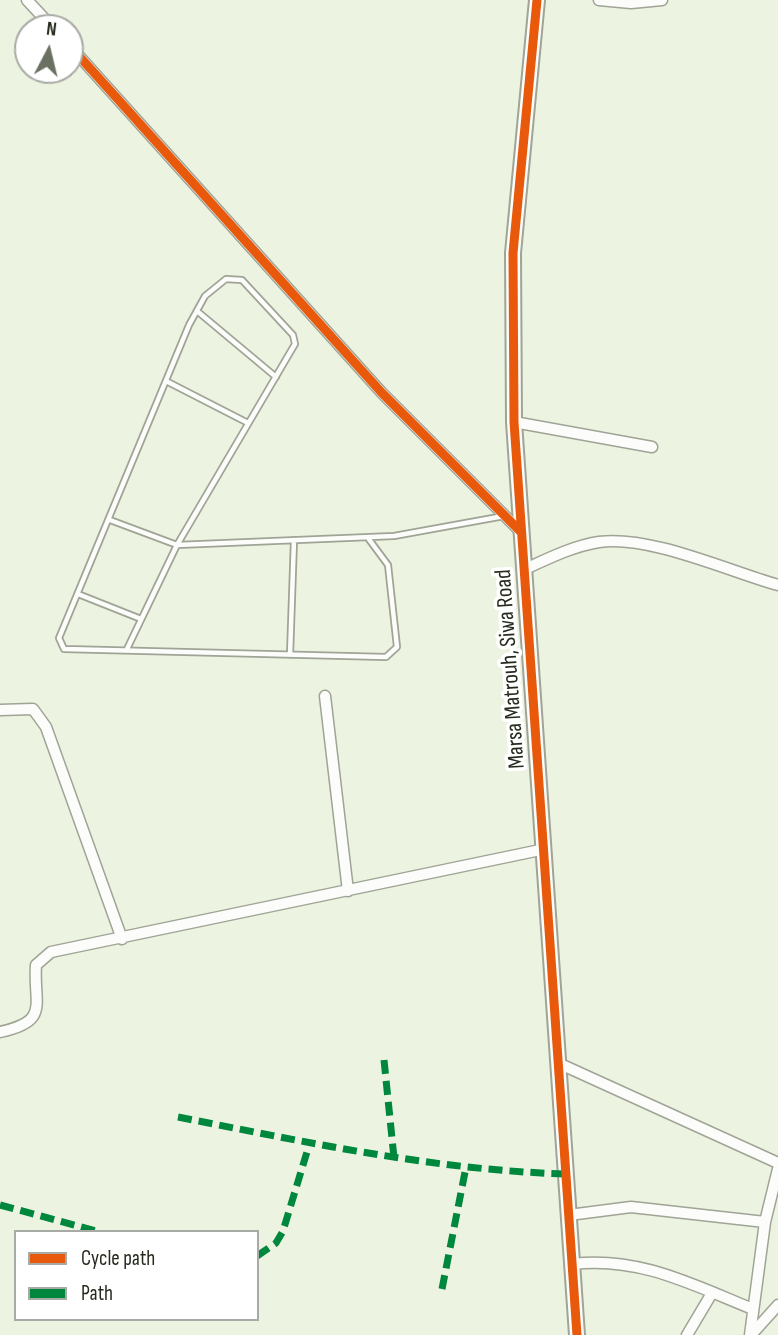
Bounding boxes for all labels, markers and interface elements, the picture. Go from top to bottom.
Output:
north arrow [14,14,84,84]
text: N [45,18,58,42]
street label: Marsa Matrouh, Siwa Road [490,568,532,770]
legend [14,1230,259,1321]
text: Cycle path [81,1246,155,1271]
text: Path [81,1281,113,1306]

